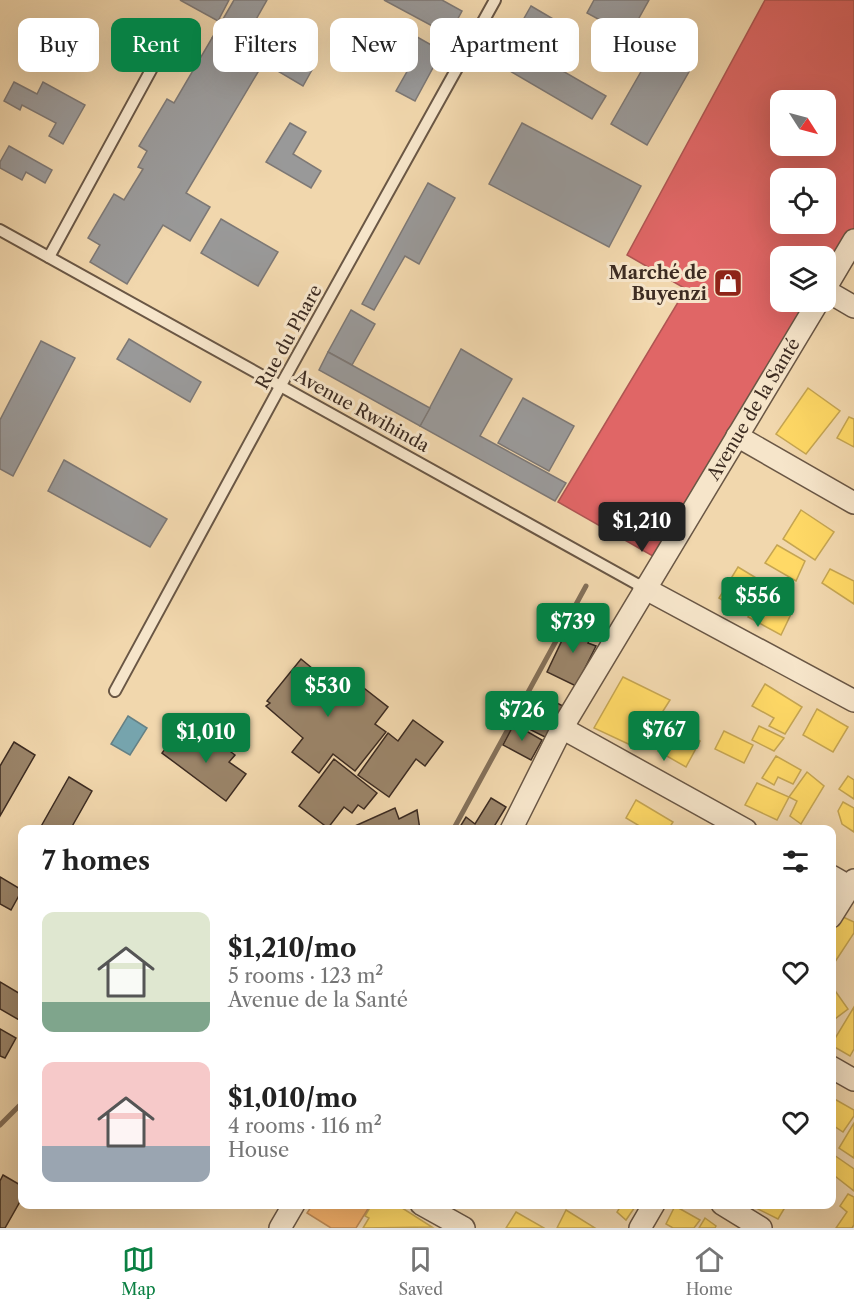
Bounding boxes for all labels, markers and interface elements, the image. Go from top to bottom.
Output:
chip: Buy [18,18,99,72]
chip: Rent [111,18,201,72]
chip: Filters [213,18,318,72]
chip: New [330,18,418,72]
chip: Apartment [430,18,579,72]
chip: House [591,18,698,72]
north arrow [770,90,836,156]
map controls [770,90,836,312]
button: locate [770,168,836,234]
button: layers [770,246,836,312]
place label: Marché de Buyenzi [609,262,708,305]
shop icon: Marché de Buyenzi [712,267,744,299]
street label: Rue du Phare [251,281,327,393]
street label: Avenue de la Santé [702,334,805,485]
street label: Avenue Rwihinda [290,364,433,457]
pin: $1,210 [593,502,691,553]
text: $1,210 [612,509,672,533]
pin: $556 [722,577,794,628]
text: $556 [735,584,781,608]
pin: $739 [537,603,609,654]
text: $739 [551,610,595,634]
pin: $530 [292,667,364,718]
text: $530 [305,674,351,698]
pin: $726 [486,691,558,742]
text: $726 [499,698,545,722]
pin: $767 [628,711,700,762]
pin: $1,010 [157,713,255,764]
text: $767 [642,718,686,742]
text: $1,010 [176,720,236,744]
text: 7 homes [42,845,150,877]
icon: filters [779,845,812,878]
text: $1,210/mo [228,932,357,964]
icon: home [90,936,162,1008]
icon: heart [779,956,812,989]
text: 5 rooms · 123 m² [228,964,384,988]
text: Avenue de la Santé [228,988,408,1012]
text: $1,010/mo [228,1082,357,1114]
icon: home [90,1086,162,1158]
icon: heart [779,1106,812,1139]
text: 4 rooms · 116 m² [228,1114,382,1138]
text: House [228,1138,289,1162]
tab: Map [121,1243,156,1299]
tab: Saved [398,1243,443,1299]
tab: Home [686,1243,733,1299]

